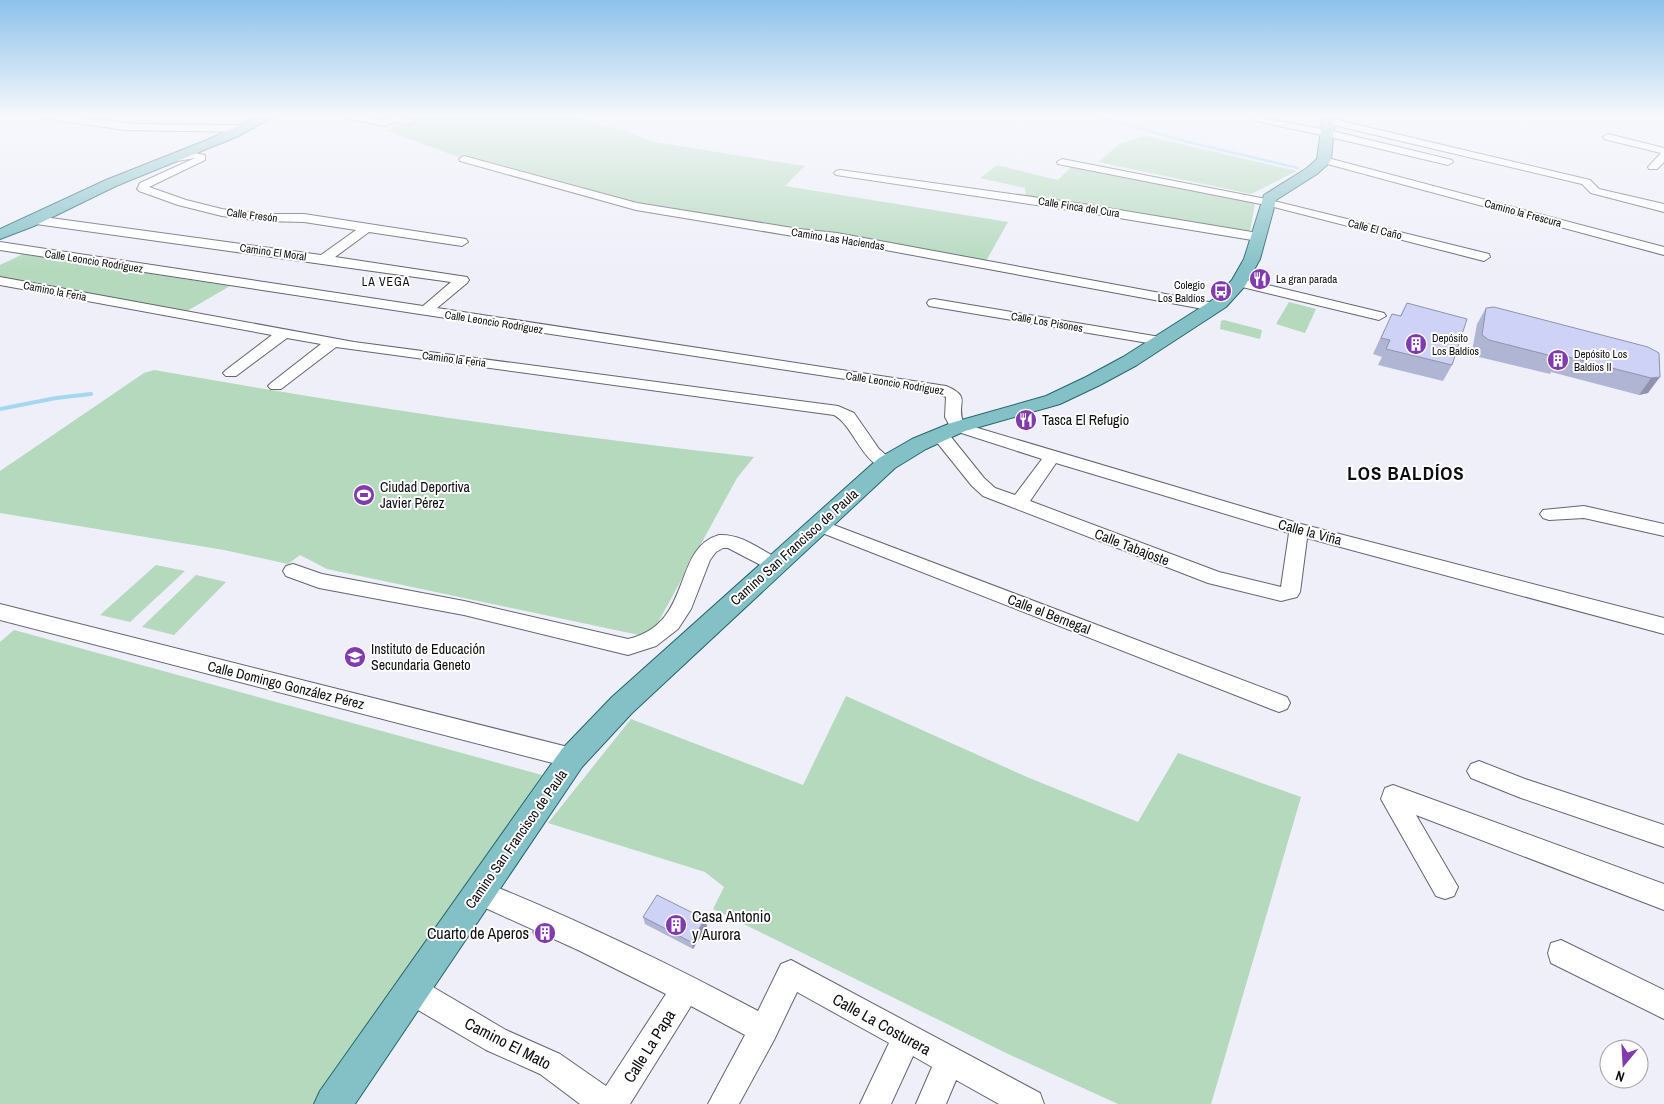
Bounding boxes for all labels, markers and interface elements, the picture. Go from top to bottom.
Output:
street label: Calle Finca del Cura [1037,194,1121,220]
street label: Camino la Frescura [1483,196,1563,230]
street label: Calle Fresón [226,205,278,225]
street label: Calle El Caño [1347,216,1403,242]
street label: Camino Las Haciendas [790,225,886,253]
street label: Camino El Moral [239,240,307,264]
street label: Calle Leoncio Rodríguez [44,246,145,276]
restaurant icon: La gran parada [1248,267,1272,291]
place label: La gran parada [1276,272,1337,286]
district label: LA VEGA [362,274,410,290]
street label: Camino la Feria [22,278,88,304]
place label: Colegio Los Baldíos [1158,278,1205,305]
bus stop icon: Colegio Los Baldíos [1209,279,1233,303]
street label: Calle Leoncio Rodríguez [444,307,545,337]
street label: Calle Los Pisones [1010,309,1084,335]
place label: Depósito Los Baldíos [1432,331,1480,358]
building icon: Depósito Los Baldíos [1404,332,1428,356]
place label: Depósito Los Baldíos II [1574,347,1628,374]
street label: Camino la Feria [421,348,487,370]
building icon: Depósito Los Baldíos II [1546,348,1570,372]
street label: Calle Leoncio Rodríguez [845,368,946,398]
restaurant icon: Tasca El Refugio [1014,408,1038,432]
place label: Tasca El Refugio [1042,411,1129,429]
district label: LOS BALDÍOS [1347,460,1465,486]
place label: Ciudad Deportiva Javier Pérez [380,478,471,512]
sports icon: Ciudad Deportiva Javier Pérez [352,483,376,507]
street label: Camino San Francisco de Paula [726,484,862,609]
street label: Calle la Viña [1276,515,1344,549]
street label: Calle Tabajoste [1092,525,1172,569]
street label: Calle el Bernegal [1005,590,1093,638]
place label: Instituto de Educación Secundaria Geneto [371,640,485,674]
school or university icon: Instituto de Educación Secundaria Geneto [343,645,367,669]
street label: Calle Domingo González Pérez [206,657,366,713]
street label: Camino San Francisco de Paula [461,765,571,912]
place label: Casa Antonio y Aurora [692,905,771,945]
building icon: Casa Antonio y Aurora [664,913,688,937]
building icon: Cuarto de Aperos [533,921,557,945]
place label: Cuarto de Aperos [427,922,529,944]
street label: Calle La Costurera [829,988,936,1060]
street label: Calle La Papa [618,1005,681,1087]
street label: Camino El Mato [461,1012,555,1074]
north arrow [1599,1039,1649,1089]
text: N [1613,1067,1627,1086]

